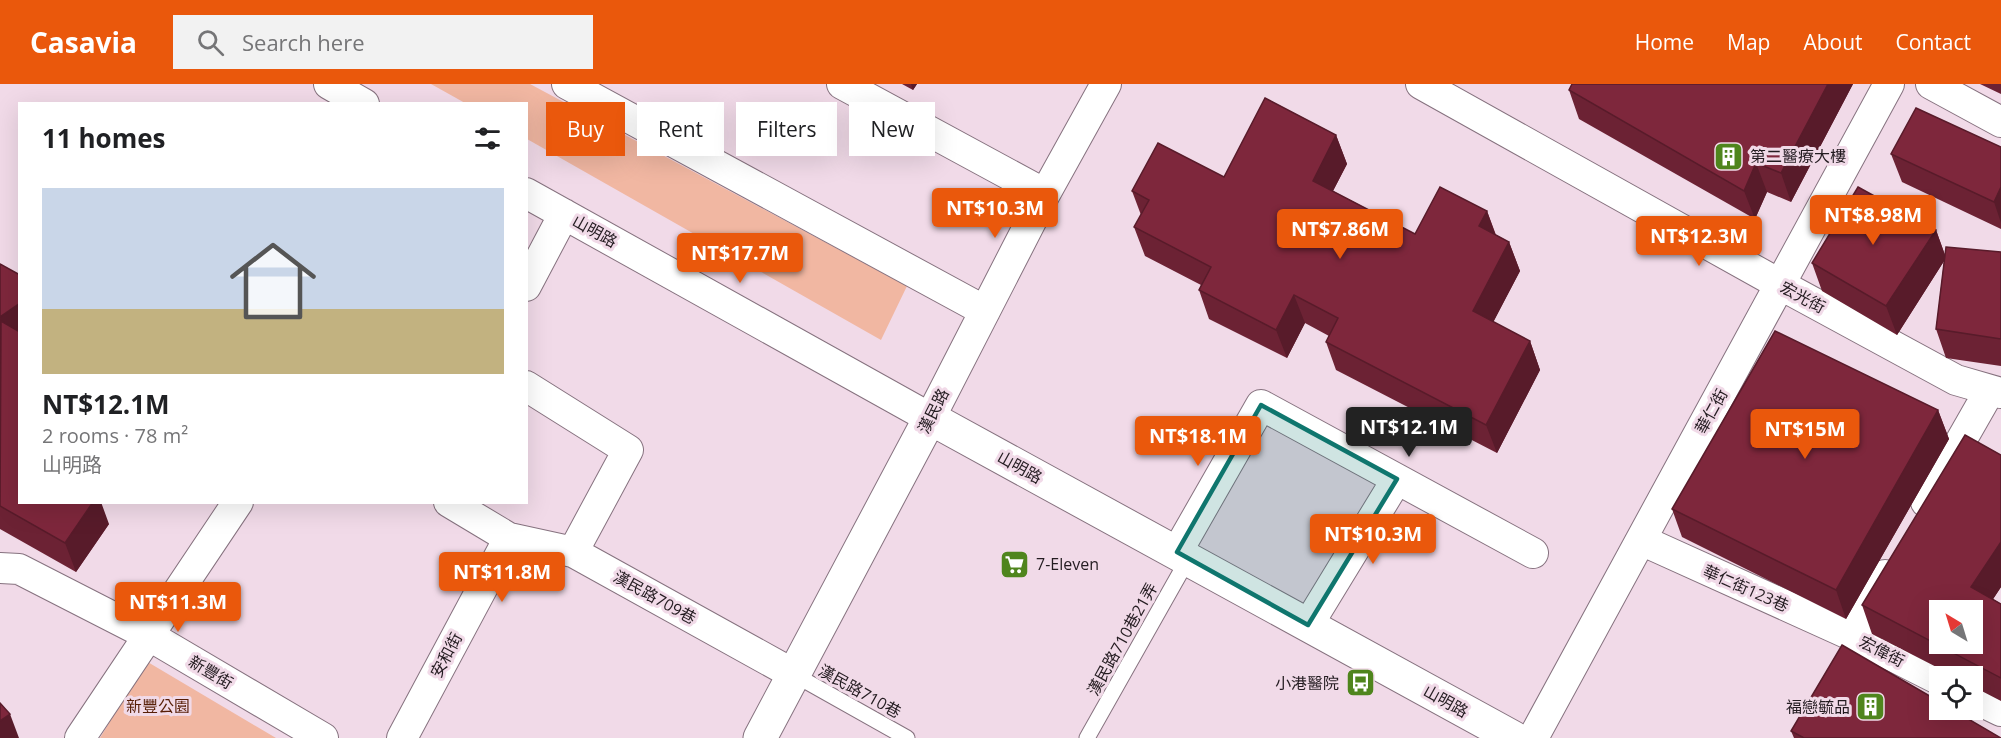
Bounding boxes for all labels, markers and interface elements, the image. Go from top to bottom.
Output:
search box [173,15,593,69]
text: Casavia [30,23,137,61]
icon: search [194,26,227,59]
text: Search here [242,27,365,57]
text: Home [1635,28,1694,56]
text: Map [1727,28,1770,56]
text: About [1803,28,1863,56]
text: Contact [1896,28,1971,56]
chip: Buy [546,102,625,156]
chip: Rent [637,102,724,156]
chip: Filters [736,102,837,156]
chip: New [849,102,935,156]
text: 11 homes [42,120,166,156]
icon: filters [471,122,504,155]
building icon: 第二醫療大樓 [1713,140,1745,172]
place label: 第二醫療大樓 [1750,145,1846,167]
pin: NT$10.3M [933,188,1057,239]
text: NT$10.3M [946,194,1044,221]
pin: NT$8.98M [1811,195,1935,246]
text: NT$8.98M [1824,201,1922,228]
pin: NT$7.86M [1278,209,1402,260]
street label: 山明路 [569,210,621,252]
text: NT$7.86M [1291,215,1389,242]
pin: NT$12.3M [1637,216,1761,267]
text: NT$12.3M [1650,222,1748,249]
icon: home [219,227,327,335]
pin: NT$17.7M [678,233,802,284]
text: NT$17.7M [691,239,789,266]
street label: 宏光街 [1777,276,1829,318]
street label: 漢民路 [912,385,954,437]
street label: 華仁街 [1690,385,1732,437]
text: NT$12.1M [42,386,170,422]
pin: NT$12.1M [1347,407,1471,458]
pin: NT$15M [1756,409,1854,460]
text: NT$12.1M [1360,413,1458,440]
text: NT$15M [1764,415,1846,442]
pin: NT$18.1M [1136,416,1260,467]
text: 2 rooms · 78 m² [42,422,188,449]
text: NT$18.1M [1149,422,1247,449]
street label: 山明路 [994,446,1046,488]
text: 山明路 [42,451,102,478]
pin: NT$10.3M [1311,514,1435,565]
text: NT$10.3M [1324,520,1422,547]
supermarket icon: 7-Eleven [999,548,1031,580]
pin: NT$11.8M [440,552,564,603]
place label: 7-Eleven [1036,553,1099,575]
text: NT$11.8M [453,558,551,585]
street label: 華仁街123巷 [1700,559,1792,617]
street label: 漢民路709巷 [610,565,700,629]
street label: 漢民路710巷21弄 [1082,579,1162,699]
pin: NT$11.3M [116,582,240,633]
text: NT$11.3M [129,588,227,615]
north arrow [1929,600,1983,654]
map controls [1929,600,1983,720]
street label: 安和街 [425,629,467,681]
street label: 宏偉街 [1856,630,1908,672]
street label: 新豐街 [185,650,237,694]
street label: 漢民路710巷 [815,659,905,723]
button: locate [1929,666,1983,720]
bus stop icon: 小港醫院 [1344,667,1376,699]
place label: 小港醫院 [1275,672,1339,694]
street label: 山明路 [1420,680,1472,722]
building icon: 福戀毓品 [1855,691,1887,723]
park label: 新豐公園 [126,695,190,717]
place label: 福戀毓品 [1786,696,1850,718]

